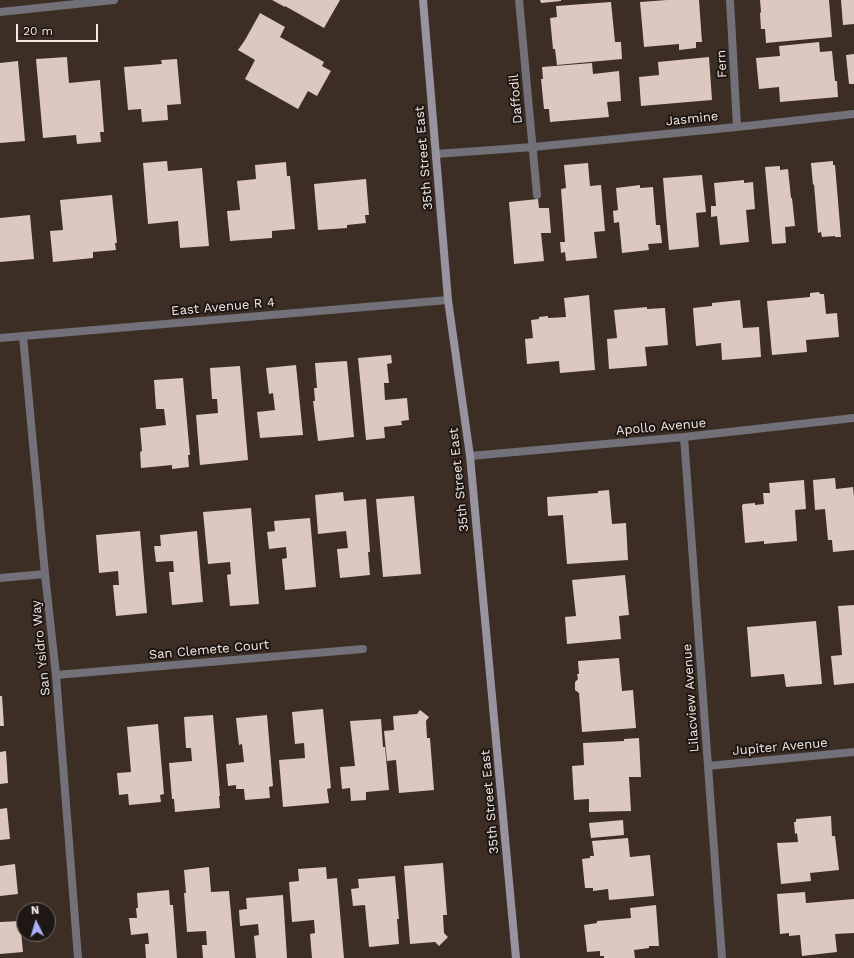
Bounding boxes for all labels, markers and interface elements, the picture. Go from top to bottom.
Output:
scale bar [18,16,100,42]
text: 20 m [23,24,53,38]
street label: Fern [713,50,731,78]
street label: Daffodil [506,73,526,125]
street label: 35th Street East [412,105,436,211]
street label: Jasmine [665,108,719,130]
street label: East Avenue R 4 [171,295,275,319]
street label: Apollo Avenue [615,415,707,439]
street label: 35th Street East [446,427,472,533]
street label: San Ysidro Way [28,599,54,697]
street label: San Clemete Court [148,637,270,663]
street label: Lilacview Avenue [679,643,703,753]
street label: Jupiter Avenue [732,735,828,759]
street label: 35th Street East [478,749,502,855]
north arrow [16,902,56,942]
text: N [30,904,40,917]

